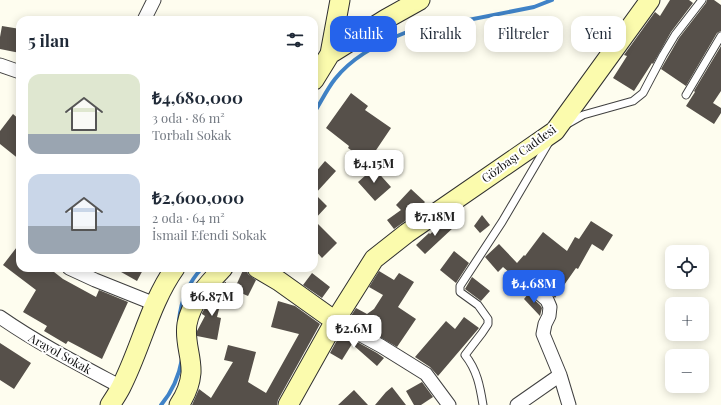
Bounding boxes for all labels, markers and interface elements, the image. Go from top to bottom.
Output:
chip: Satılık [330,16,397,52]
chip: Kiralık [405,16,476,52]
chip: Filtreler [484,16,563,52]
chip: Yeni [571,16,626,52]
text: 5 ilan [28,29,69,51]
icon: filters [284,29,306,51]
text: ₺4,680,000 [152,86,243,108]
icon: home [60,90,108,138]
text: 3 oda · 86 m² [152,109,225,126]
street label: Gözbaşı Caddesi [478,120,559,186]
text: Torbalı Sokak [152,126,231,143]
pin: ₺4.15M [341,150,407,184]
text: ₺4.15M [354,154,394,171]
text: ₺2,600,000 [152,186,244,208]
icon: home [60,190,108,238]
pin: ₺7.18M [402,203,468,237]
text: ₺7.18M [415,207,455,224]
text: 2 oda · 64 m² [152,209,225,226]
text: İsmail Efendi Sokak [152,226,267,243]
map controls [665,245,709,393]
button: locate [665,245,709,289]
pin: ₺4.68M [501,270,567,304]
text: ₺4.68M [512,274,556,291]
pin: ₺6.87M [179,283,245,317]
text: ₺6.87M [190,287,234,304]
button: + [665,297,709,341]
pin: ₺2.6M [326,315,382,349]
text: ₺2.6M [335,319,373,336]
street label: Arayol Sokak [25,329,95,377]
button: − [665,349,709,393]

